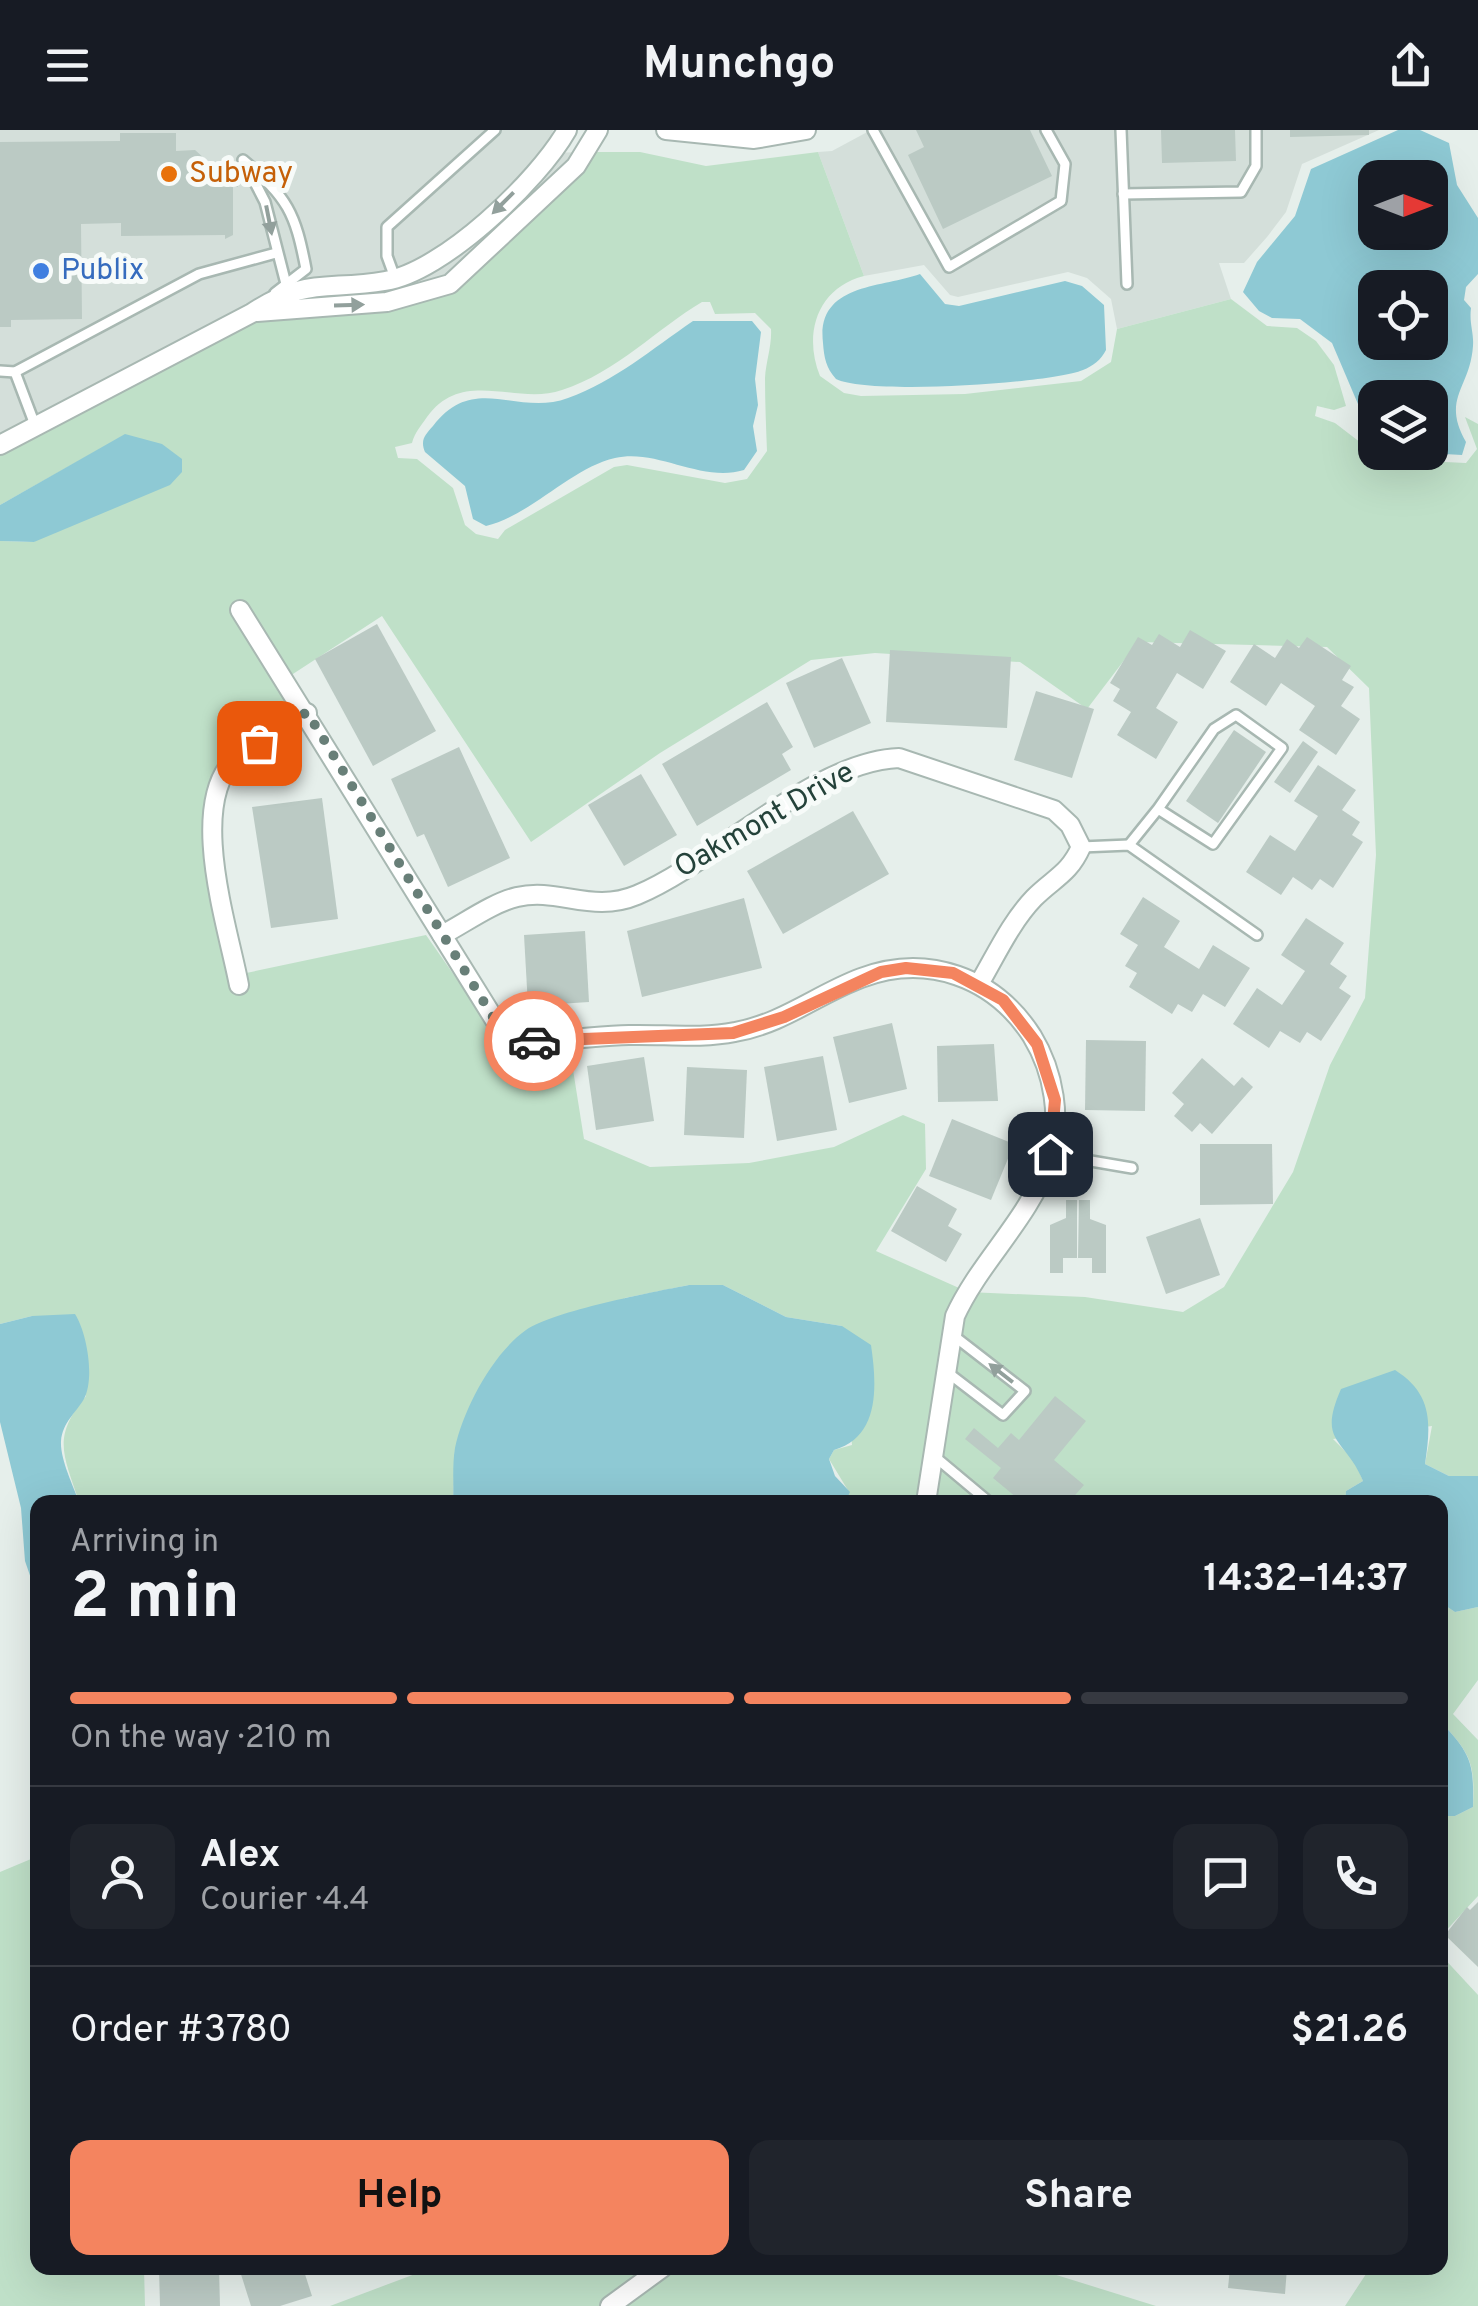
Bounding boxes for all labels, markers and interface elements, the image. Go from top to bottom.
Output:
text: Munchgo [643,37,835,94]
icon: menu [40,38,95,93]
icon: share [1383,38,1438,93]
place label: Subway [189,156,293,193]
north arrow [1358,160,1448,250]
map controls [1358,160,1448,470]
marker: Subway [158,163,180,185]
one-way arrow [491,191,515,215]
one-way arrow [262,205,278,236]
place label: Publix [61,253,144,290]
marker: Publix [30,260,52,282]
button: locate [1358,270,1448,360]
one-way arrow [333,297,365,313]
button: layers [1358,380,1448,470]
pin [217,701,302,786]
icon: bag [232,716,287,771]
street label: Oakmont Drive [668,755,862,887]
courier [484,991,584,1091]
icon: car [507,1014,562,1069]
pin [1008,1112,1093,1197]
icon: home [1023,1127,1078,1182]
one-way arrow [989,1363,1014,1384]
text: Arriving in [70,1523,219,1563]
text: 14:32–14:37 [1203,1556,1408,1605]
text: 2 min [70,1559,240,1641]
text: On the way · 210 m [70,1719,332,1759]
button: person [70,1824,175,1929]
button: chat [1173,1824,1278,1929]
button: phone [1303,1824,1408,1929]
text: Alex [200,1832,280,1881]
text: Courier · 4.4 [200,1881,369,1921]
text: Order #3780 [70,2007,292,2056]
text: $21.26 [1291,2007,1408,2056]
button: Help [70,2140,729,2255]
button: Share [749,2140,1408,2255]

